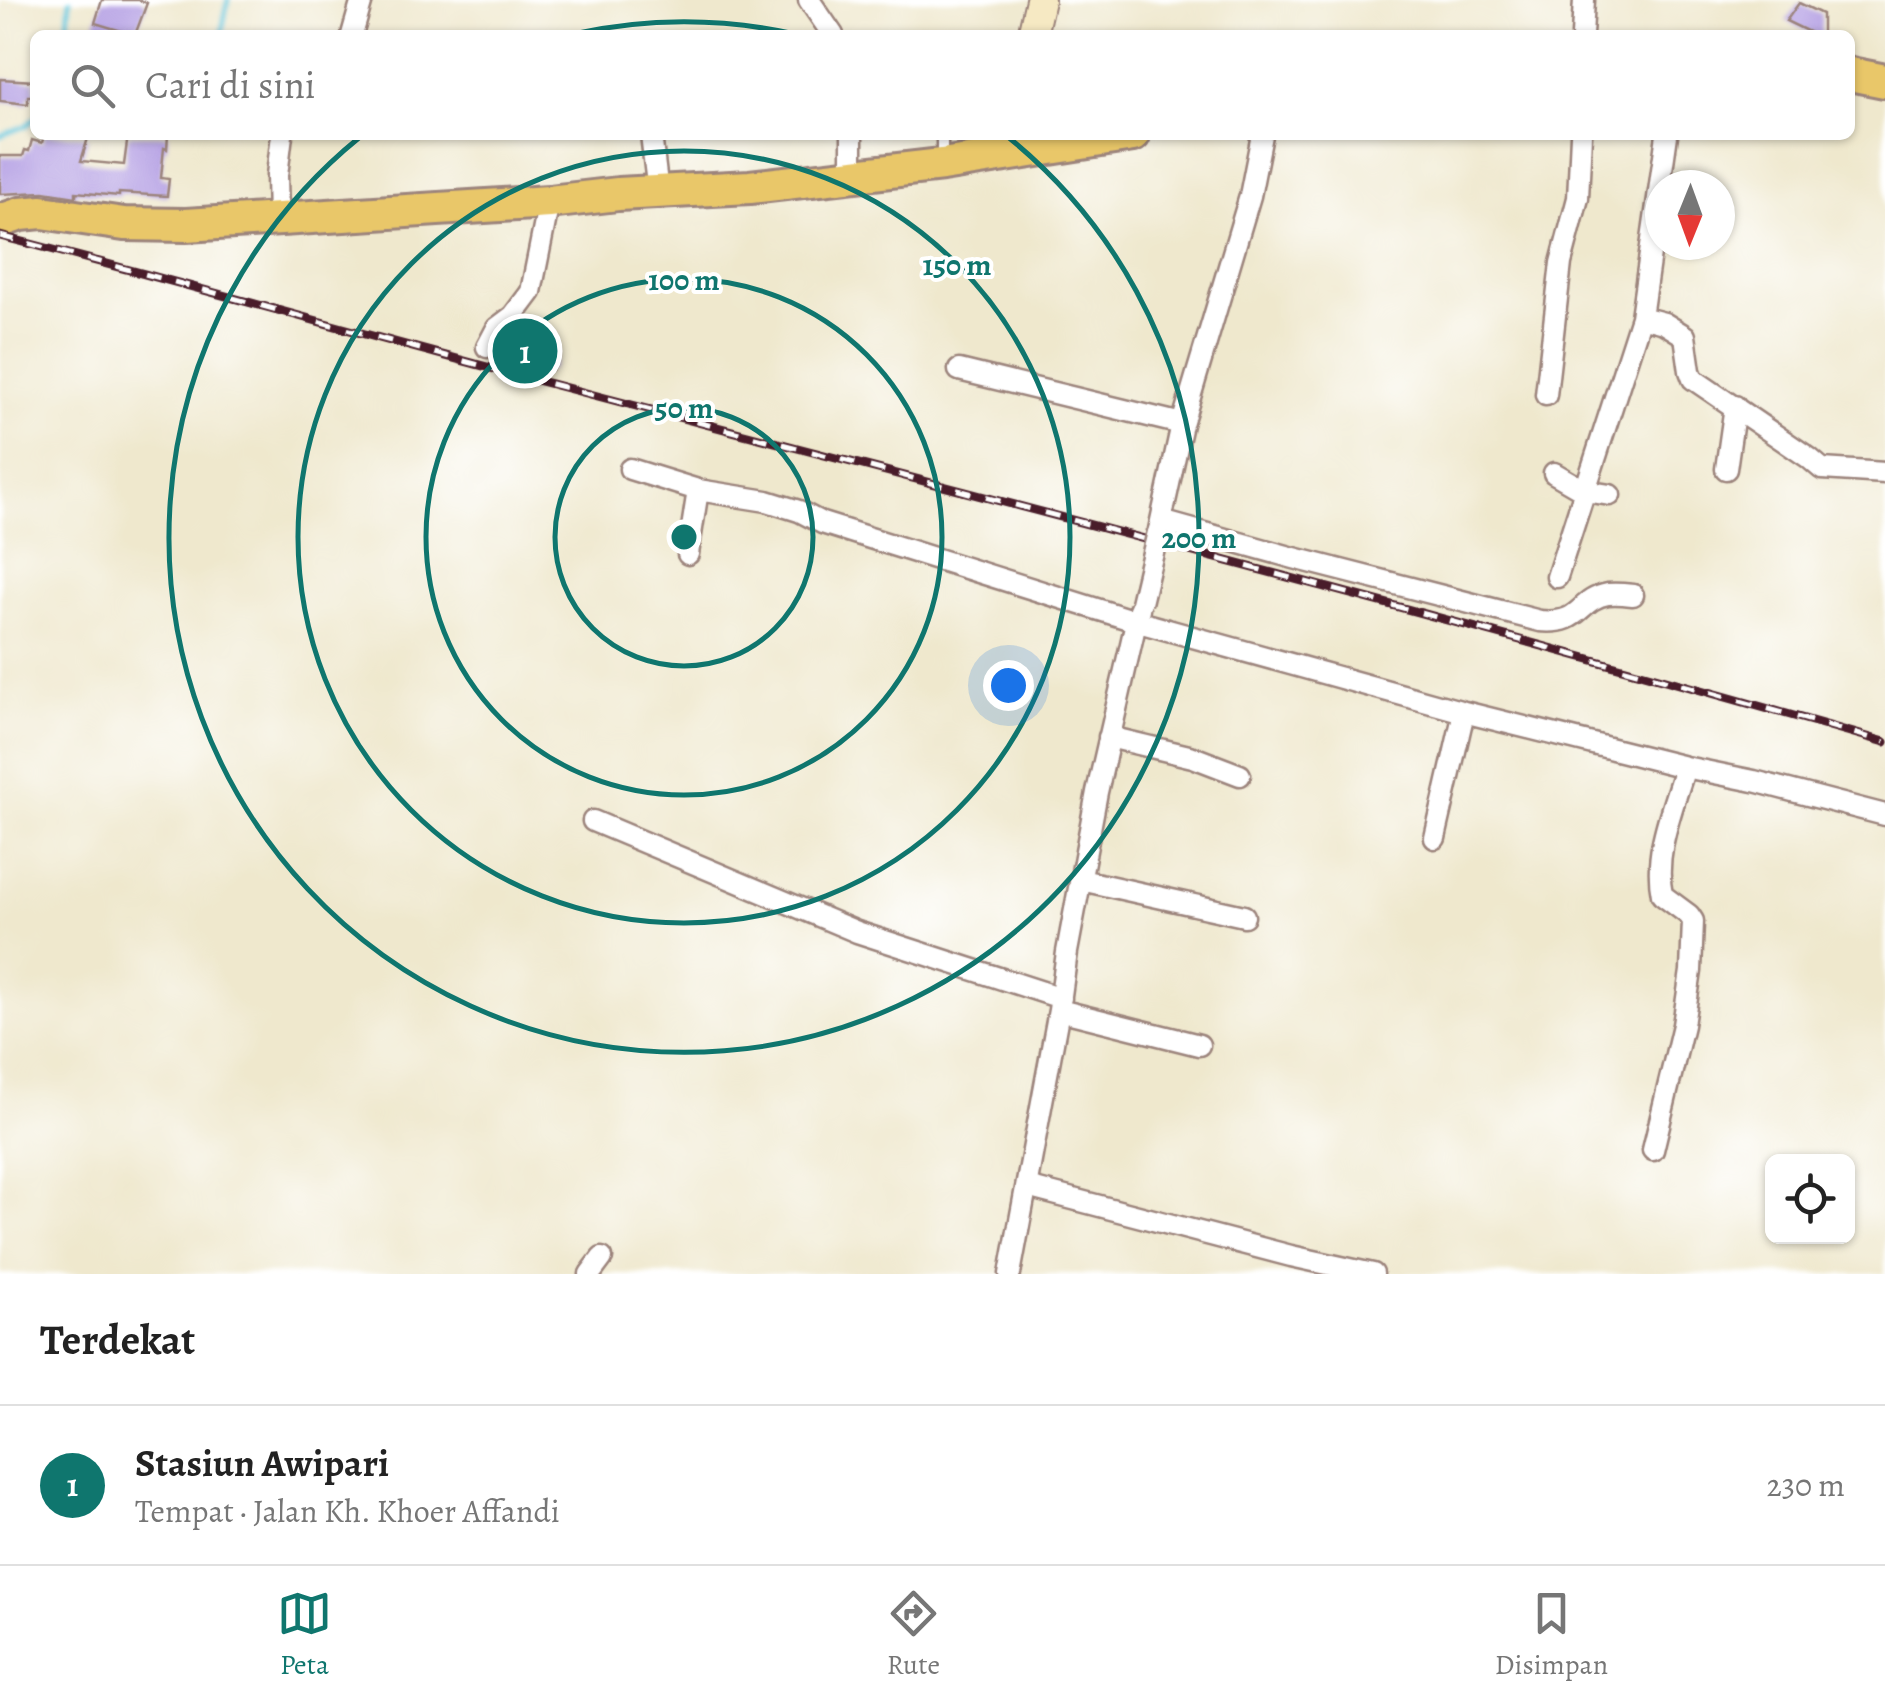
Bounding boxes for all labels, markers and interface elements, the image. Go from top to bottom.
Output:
search box [30,30,1855,140]
icon: search [65,58,120,113]
text: Cari di sini [145,59,315,111]
north arrow [1645,170,1735,260]
text: 150 m [923,245,992,285]
text: 100 m [648,260,720,300]
pin: 1 [492,314,558,388]
text: 50 m [655,388,713,428]
text: 200 m [1161,518,1237,558]
centre of rings [666,519,702,555]
your location [983,660,1034,711]
map controls [1765,1154,1855,1244]
button: locate [1765,1154,1855,1244]
text: Terdekat [40,1311,195,1368]
text: Stasiun Awipari [135,1437,389,1489]
text: 1 [67,1463,78,1507]
text: 230 m [1766,1463,1845,1507]
text: Tempat · Jalan Kh. Khoer Affandi [135,1489,560,1533]
tab: Peta [277,1586,332,1684]
tab: Rute [886,1586,941,1684]
tab: Disimpan [1495,1586,1608,1684]

